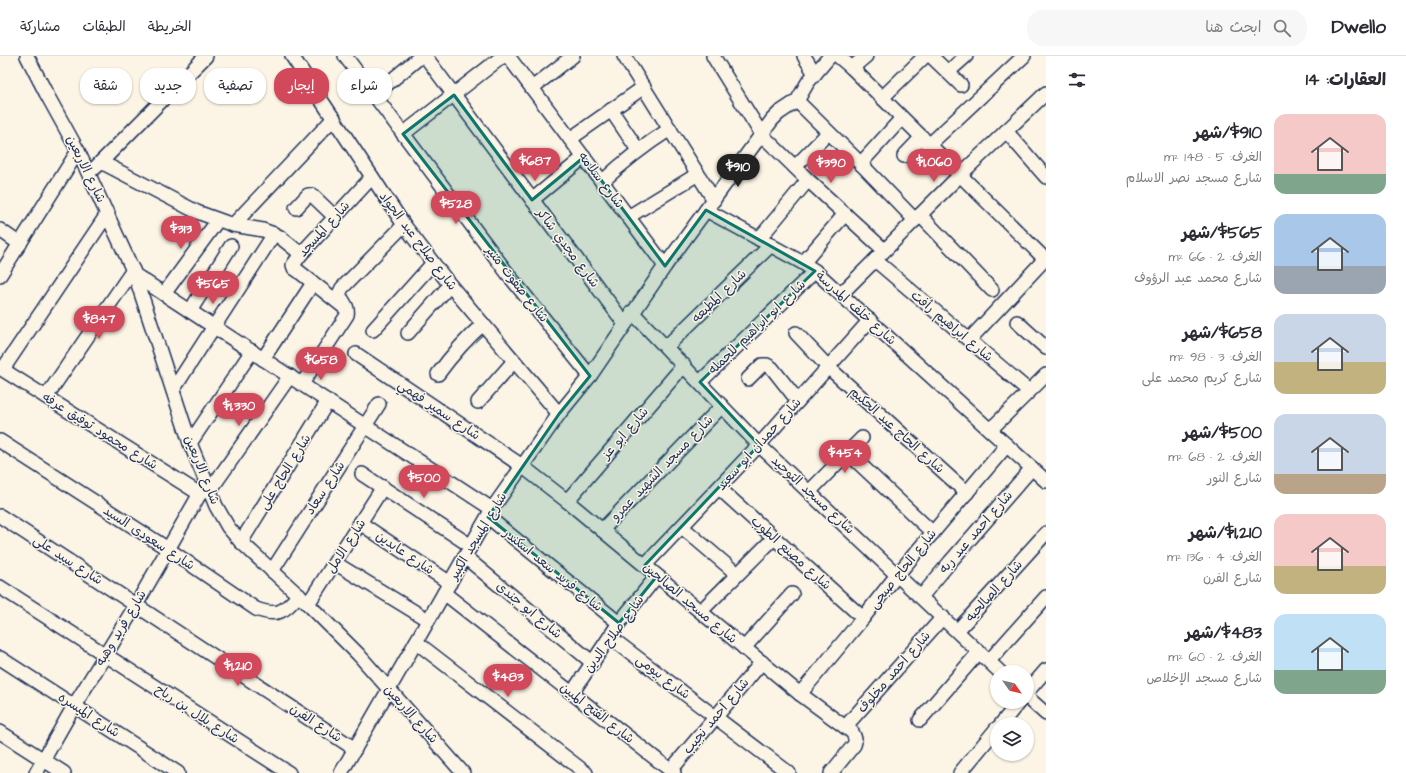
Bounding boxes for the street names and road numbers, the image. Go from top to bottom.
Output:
street label: شارع الاربعين [62,132,110,206]
street label: شارع سلامه [574,148,628,212]
street label: شارع صلاح عبد الجواد [375,188,461,294]
street label: شارع المسجد [294,197,354,261]
street label: شارع مجدي شاكر [532,204,604,291]
street label: شارع صفوت منير [481,241,553,326]
street label: شارع المطبعه [688,265,750,327]
street label: شارع خلف المدرسة [812,267,900,349]
street label: شارع ابو ابراهيم للجمله [704,276,810,379]
street label: شارع ابراهيم رأفت [906,286,997,366]
street label: شارع سمير فهمي [393,376,484,446]
street label: شارع الحاج عبد الحكيم [845,383,948,478]
street label: شارع محمود توفيق عرفه [39,388,161,474]
street label: شارع حمدان ابو سعيد [712,394,806,494]
street label: شارع ابو عز [597,403,653,464]
street label: شارع مسجد الشهيد عمرو [606,411,717,525]
street label: شارع الحاج على [255,431,315,513]
street label: شارع الاربعين [180,433,224,507]
street label: شارع مسجد التوحيد [767,452,859,538]
street label: شارع سعاد [301,458,349,518]
street label: شارع احمد عبد ربه [935,487,1017,577]
street label: شارع المسجد الكبير [444,489,511,584]
street label: شارع سعودى السيد [100,502,198,574]
street label: شارع مصنع الطوب [746,512,835,595]
street label: شارع الامل [322,515,370,577]
street label: شارع فريد سعد اسكندر [499,524,607,616]
street label: شارع الحاج صبحى [865,525,941,613]
street label: شارع عابدين [372,527,438,579]
street label: شارع سيد على [30,531,106,589]
street label: شارع الصالحيه [961,556,1027,626]
street label: شارع مسجد الصالحين [639,558,741,648]
street label: شارع ابو جندى [492,577,566,643]
street label: شارع فريد وهبه [91,587,151,669]
street label: شارع صلاح الدين [580,592,648,676]
street label: شارع احمد مخلوف [853,627,935,717]
street label: شارع بيومى [632,651,694,703]
street label: شارع احمد نجيب [679,674,753,758]
street label: شارع الفتح المبين [556,678,638,748]
street label: شارع بلال بن رباح [151,680,243,748]
street label: شارع الاربعين [380,681,442,747]
street label: شارع الميسره [55,688,123,742]
street label: شارع الفرن [286,699,346,747]

